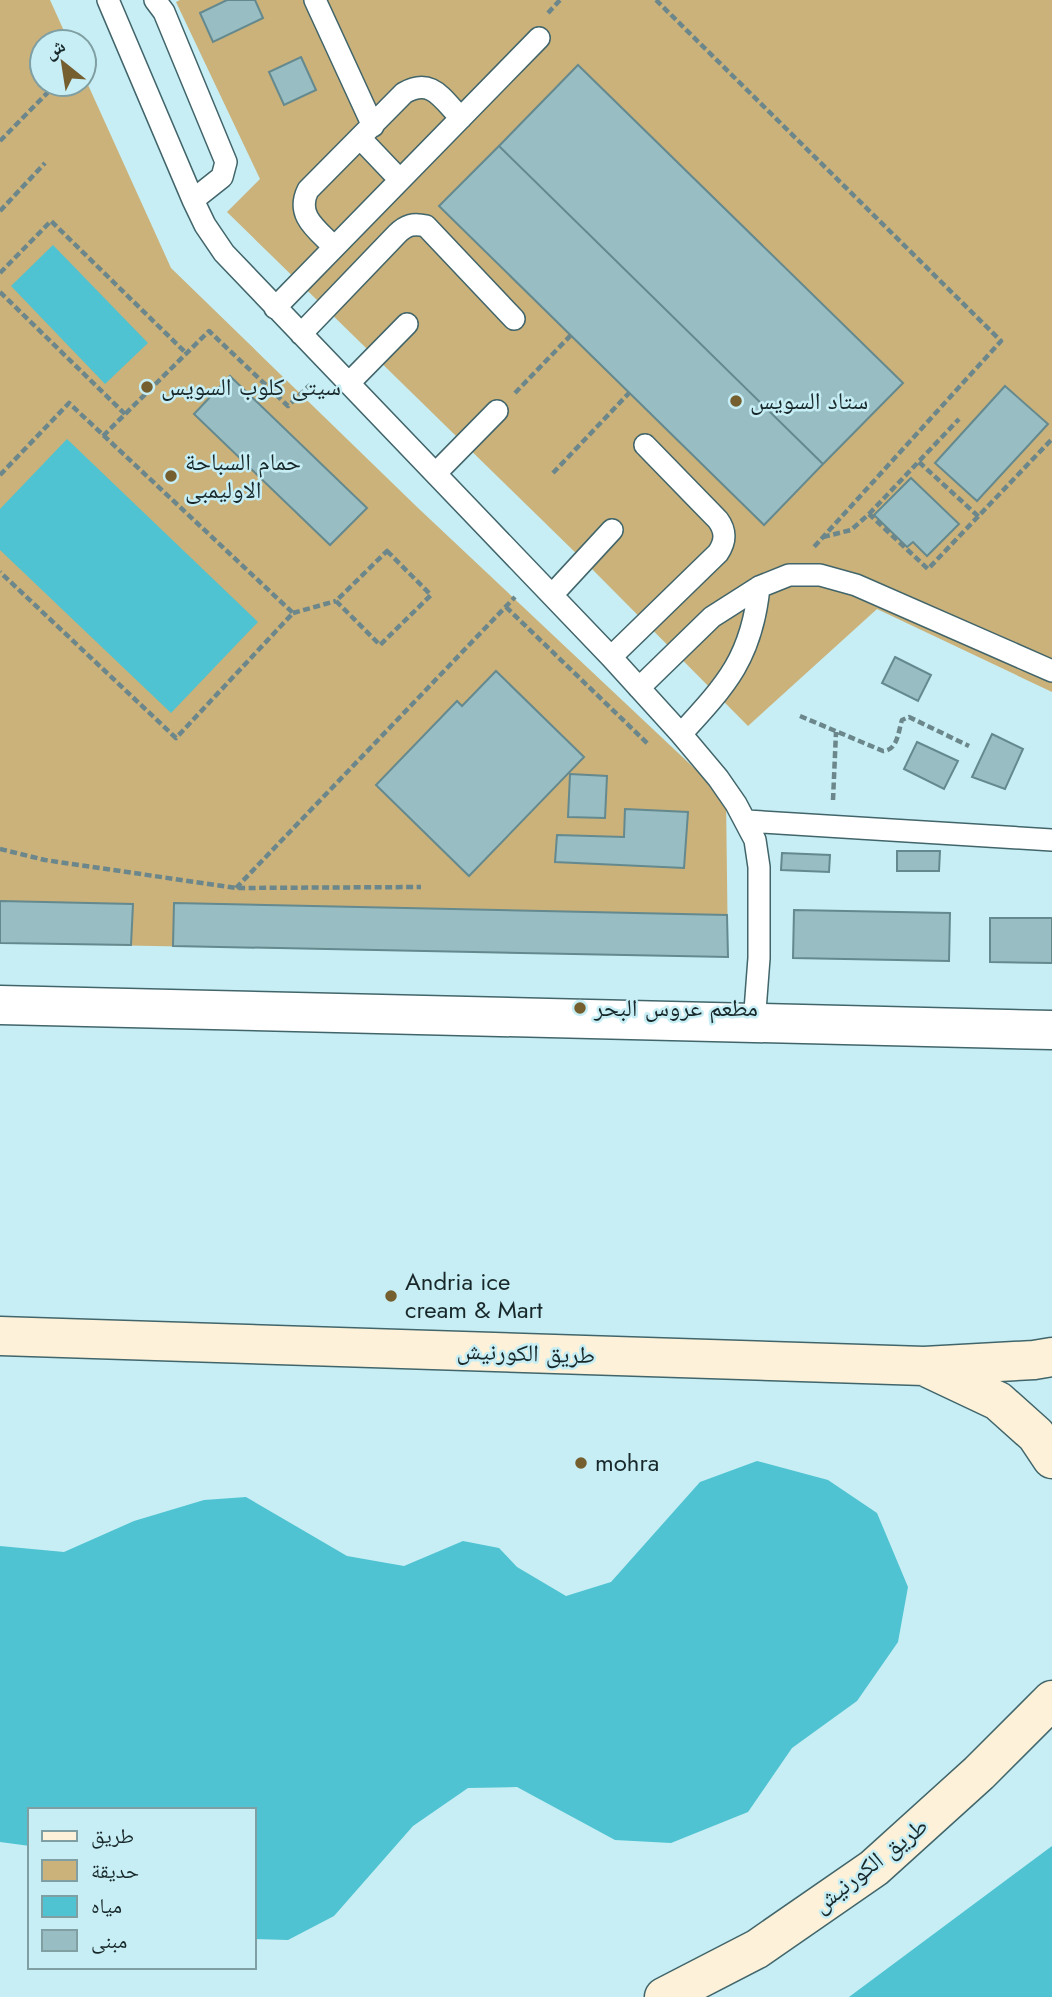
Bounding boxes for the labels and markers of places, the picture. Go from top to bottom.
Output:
place label: سيتى كلوب السويس [161,369,341,404]
marker: سيتى كلوب السويس [139,379,155,395]
place label: ستاد السويس [750,383,868,418]
marker: ستاد السويس [728,393,744,409]
place label: حمام السباحة الاوليمبى [185,444,301,507]
marker: حمام السباحة الاوليمبى [163,468,179,484]
place label: مطعم عروس البحر [593,990,758,1025]
marker: مطعم عروس البحر [572,1000,588,1016]
place label: Andria ice cream & Mart [405,1264,543,1327]
marker: Andria ice cream & Mart [383,1288,399,1304]
place label: mohra [595,1445,659,1480]
marker: mohra [573,1455,589,1471]

